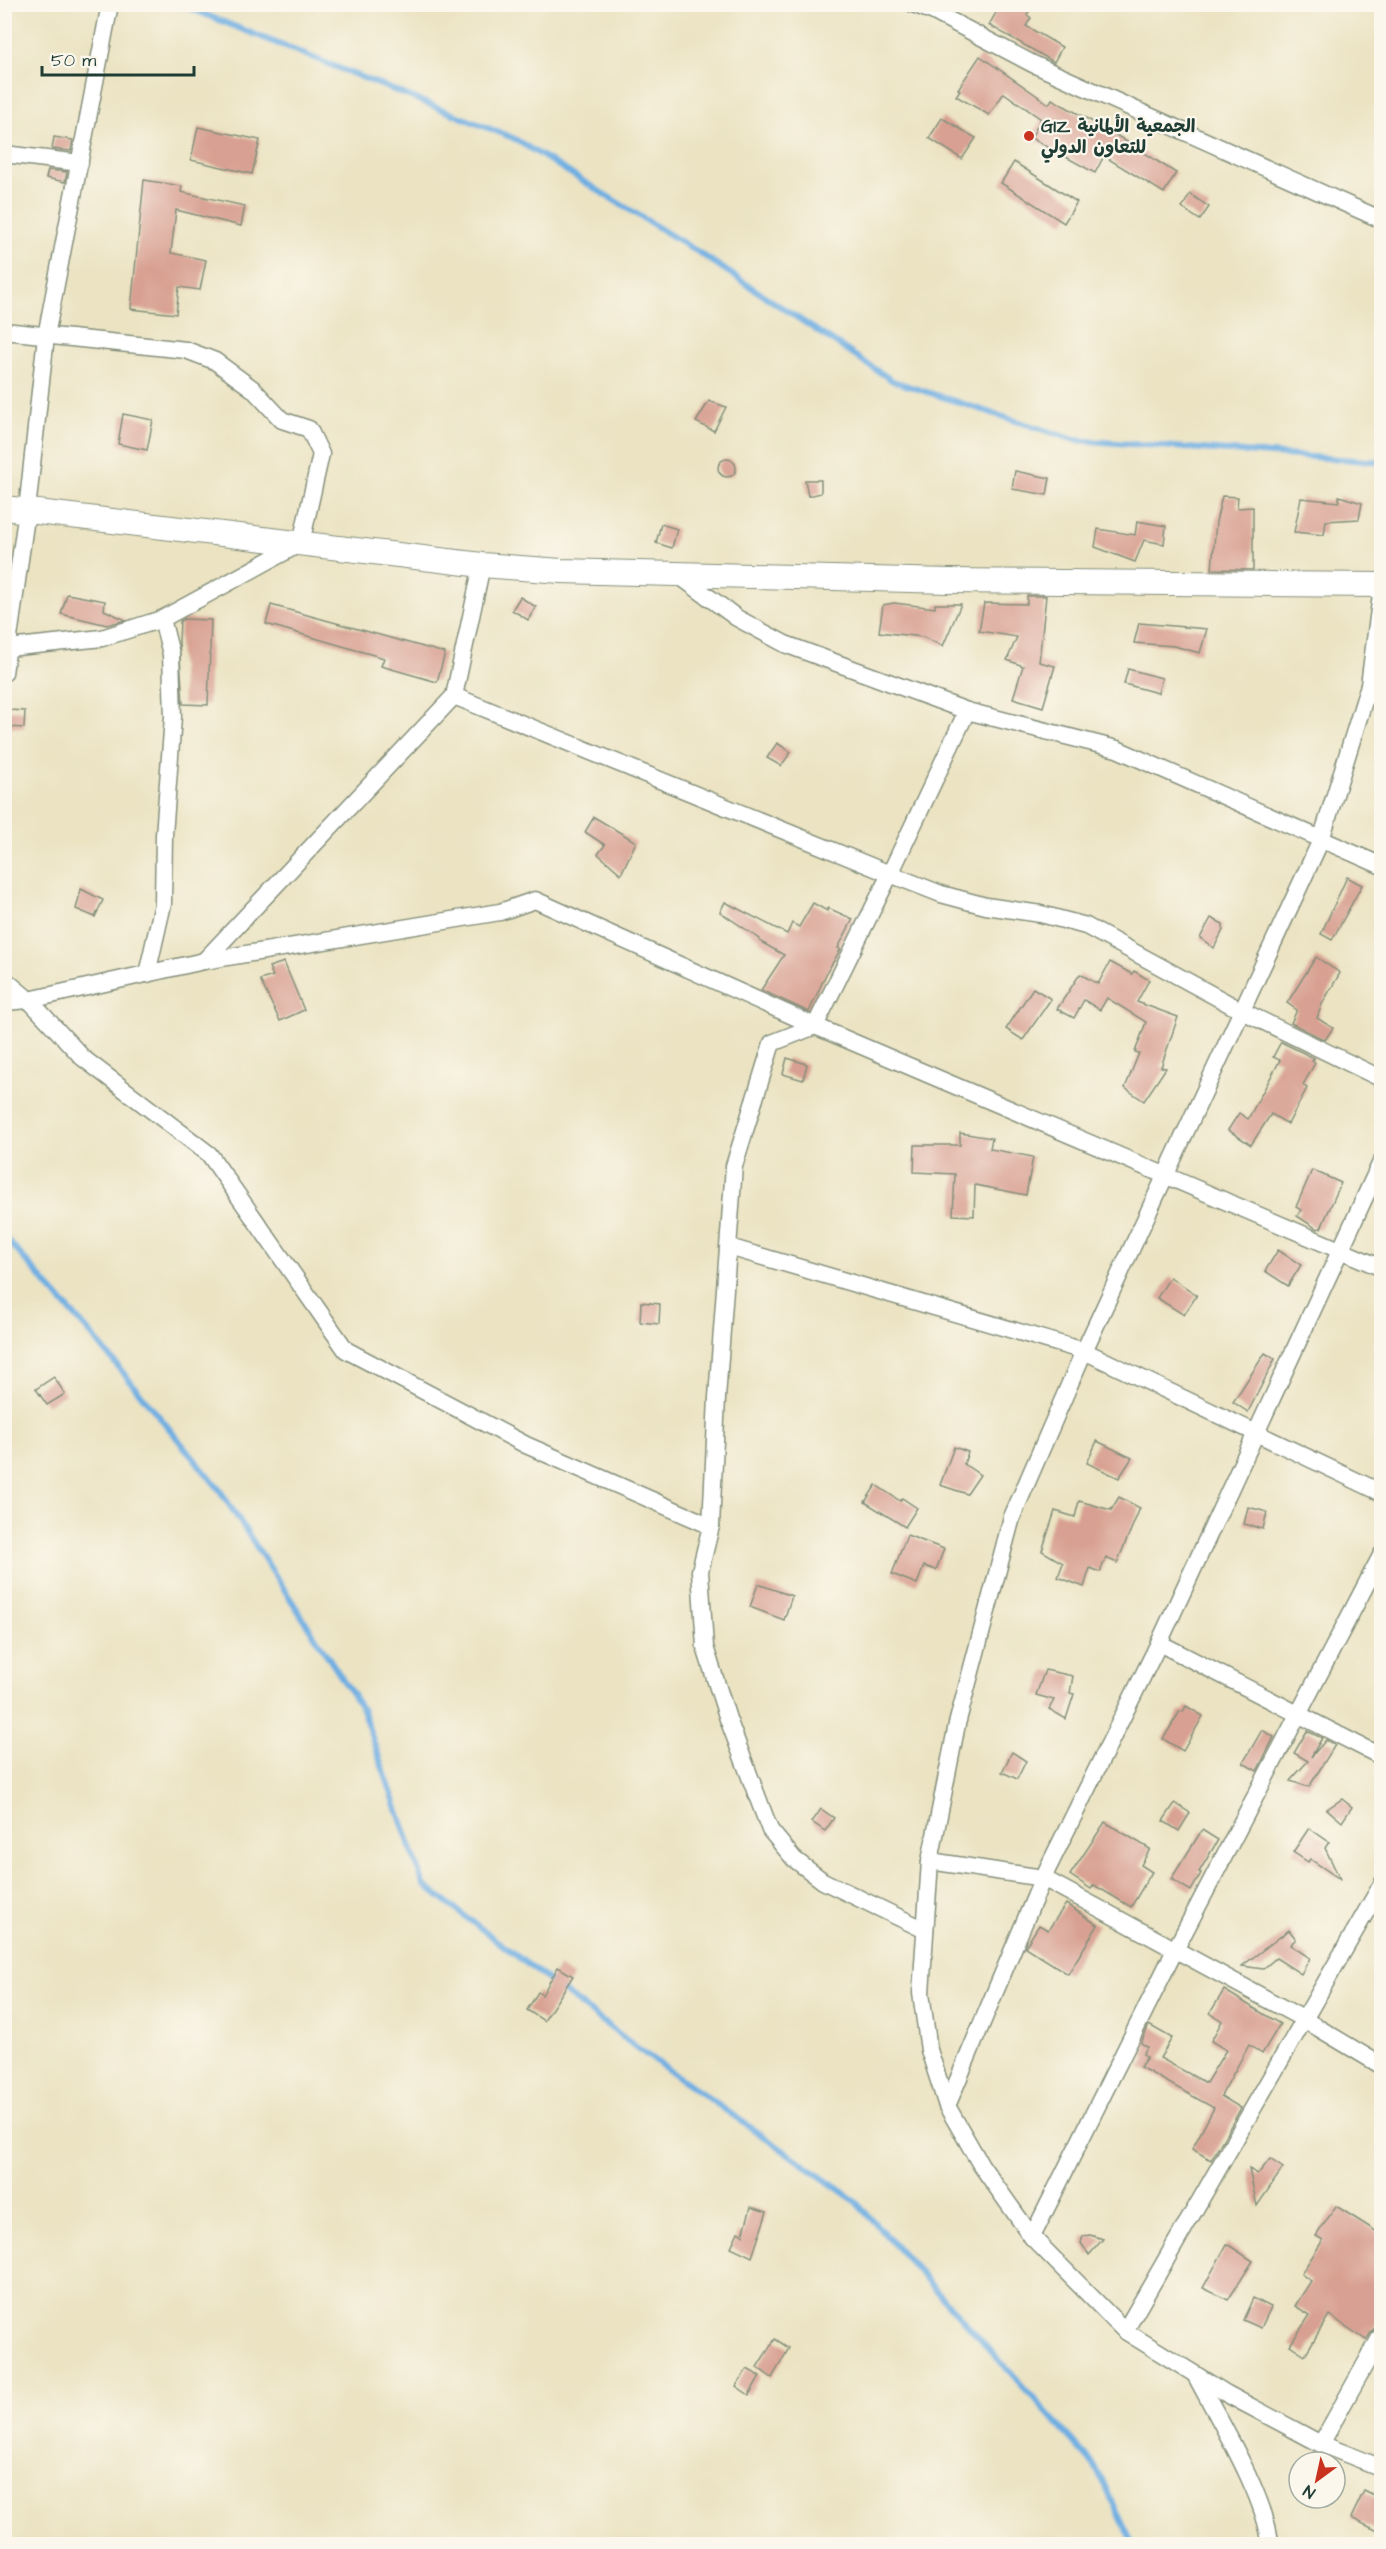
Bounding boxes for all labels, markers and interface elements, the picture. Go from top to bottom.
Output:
scale bar [42,39,194,77]
text: 50 m [51,48,96,73]
place label: GIZ الجمعية الألمانية للتعاون الدولي [1041,114,1195,163]
marker: GIZ الجمعية الألمانية للتعاون الدولي [1022,129,1036,143]
north arrow [1287,2450,1347,2510]
text: N [1299,2480,1320,2504]

